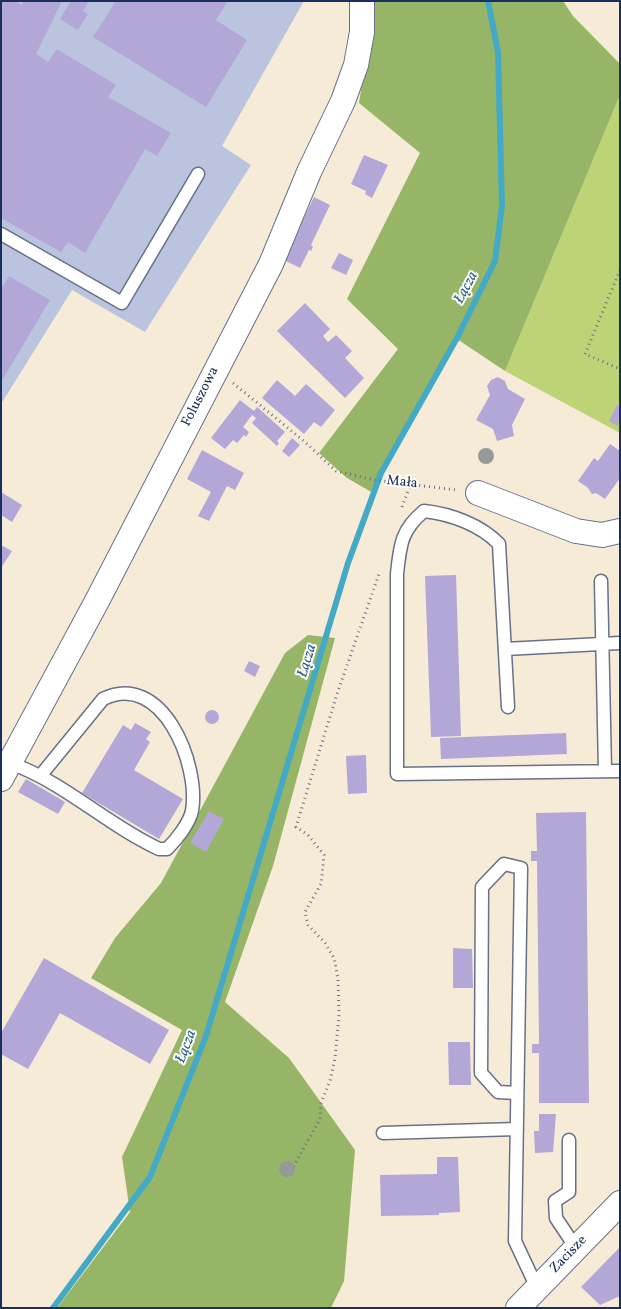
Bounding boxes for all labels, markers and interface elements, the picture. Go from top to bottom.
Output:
water label: Łącza [451,269,483,307]
street label: Foluszowa [179,364,223,430]
street label: Mała [386,473,418,493]
water label: Łącza [294,642,322,680]
water label: Łącza [173,1028,201,1066]
street label: Zacisze [547,1233,591,1277]

